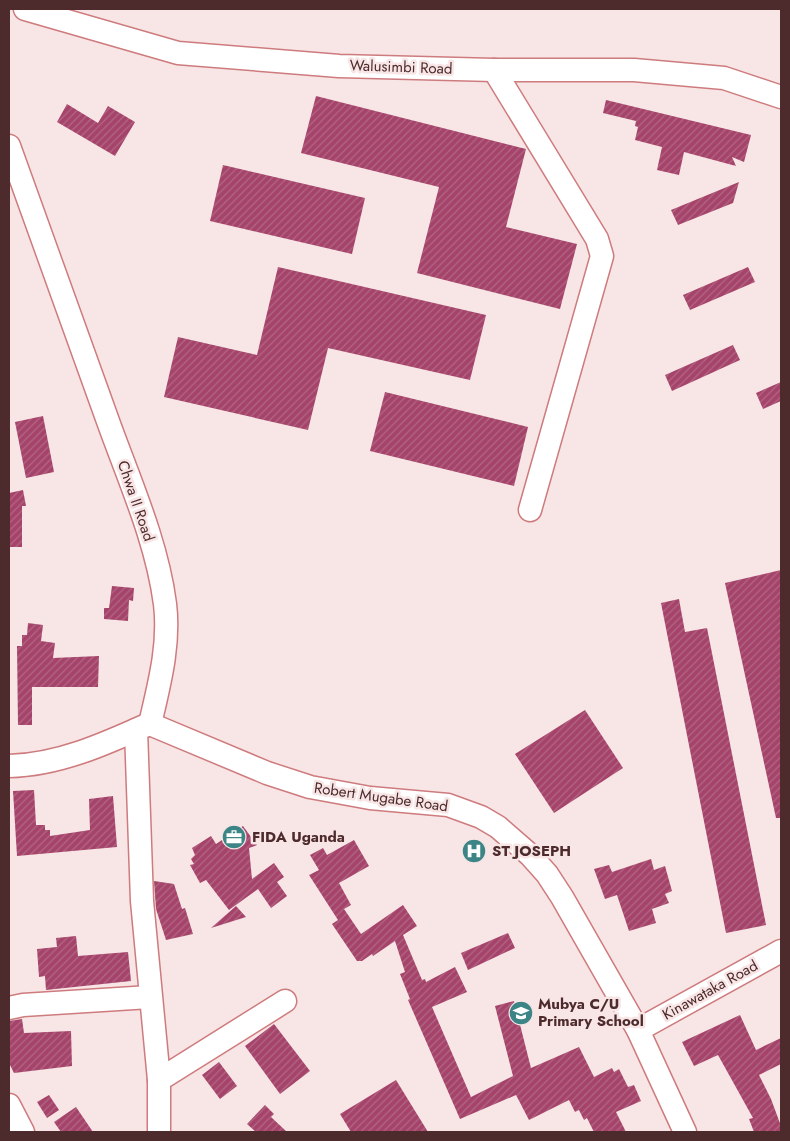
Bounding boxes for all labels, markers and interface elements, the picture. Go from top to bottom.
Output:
street label: Walusimbi Road [349,54,453,80]
street label: Chwa II Road [112,458,160,544]
street label: Robert Mugabe Road [313,777,449,817]
office icon: FIDA Uganda [221,824,247,850]
place label: FIDA Uganda [252,826,345,848]
hospital icon: ST JOSEPH [461,838,487,864]
place label: ST JOSEPH [492,840,571,862]
street label: Kinawataka Road [658,955,762,1025]
place label: Mubya C/U Primary School [538,993,644,1032]
school or university icon: Mubya C/U Primary School [508,1000,534,1026]

